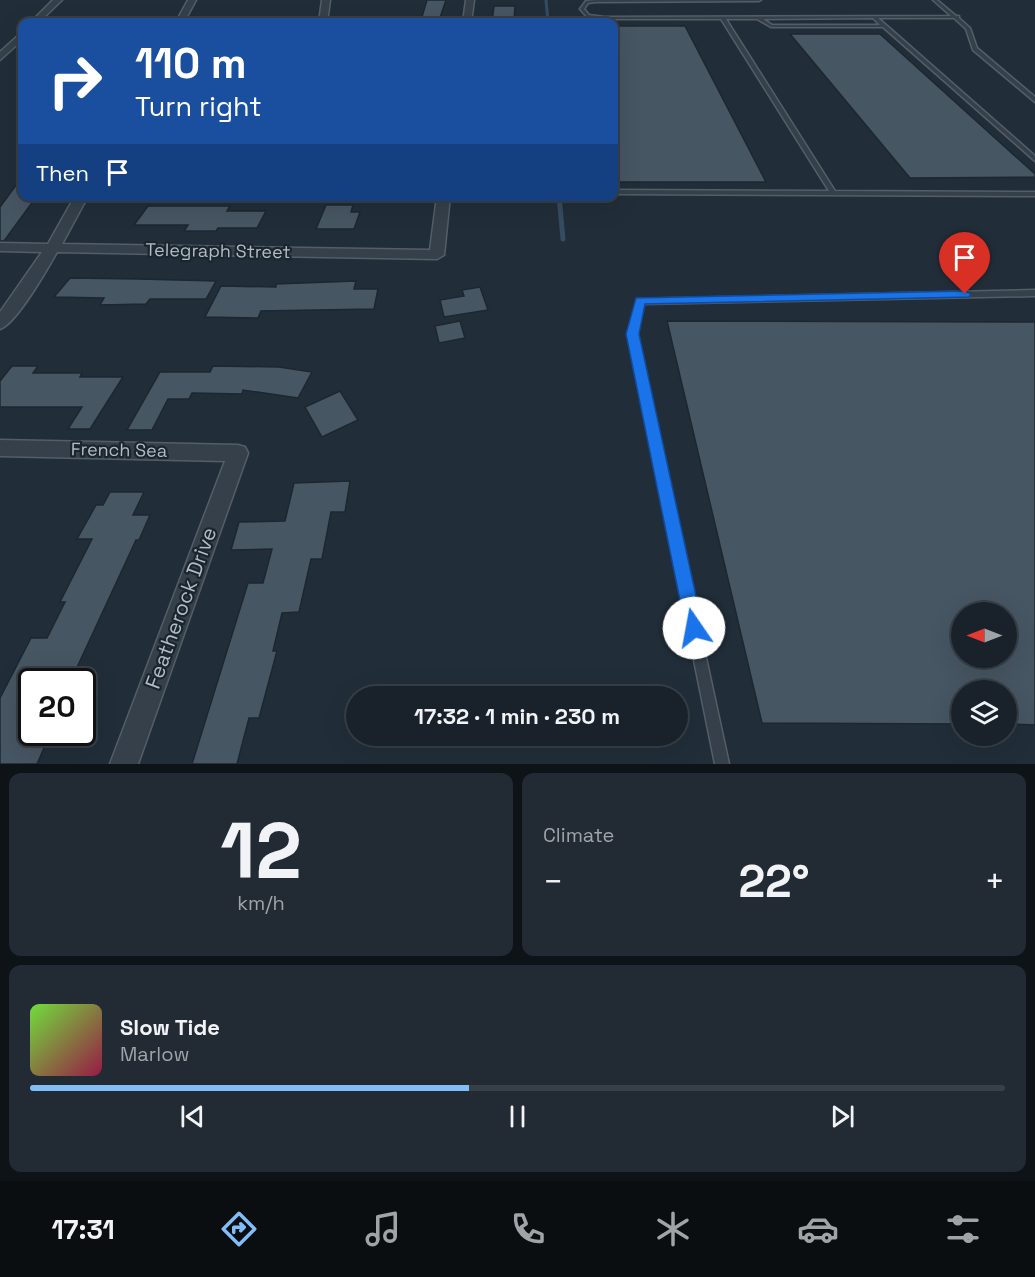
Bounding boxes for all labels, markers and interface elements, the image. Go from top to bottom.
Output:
text: 110 m [135,37,247,90]
icon: right [36,42,114,120]
text: Turn right [135,89,262,124]
icon: arrive [101,156,134,189]
text: Then [36,159,89,187]
pin [939,232,990,294]
street label: Telegraph Street [145,238,291,263]
icon: arrive [948,241,981,274]
street label: French Sea [71,437,167,462]
street label: Featherock Drive [139,523,222,692]
position arrow [662,596,726,660]
north arrow [951,602,1017,668]
map controls [951,602,1017,746]
speed limit sign: 20 [18,668,96,746]
button: layers [951,680,1017,746]
text: 17:32 · 1 min · 230 m [414,702,620,730]
text: 12 [220,801,302,901]
text: Climate [543,822,614,848]
text: 22° [738,853,810,910]
text: − [543,861,563,903]
text: + [985,861,1005,903]
text: km/h [237,890,285,916]
text: Slow Tide [120,1013,220,1041]
text: Marlow [120,1041,189,1067]
icon: previous [176,1100,209,1133]
icon: pause [501,1100,534,1133]
icon: next [826,1100,859,1133]
icon: directions [218,1208,260,1250]
icon: music [362,1208,404,1250]
icon: phone [507,1208,549,1250]
icon: climate [652,1208,694,1250]
icon: car [797,1208,839,1250]
icon: filters [942,1208,984,1250]
text: 17:31 [51,1212,115,1247]

